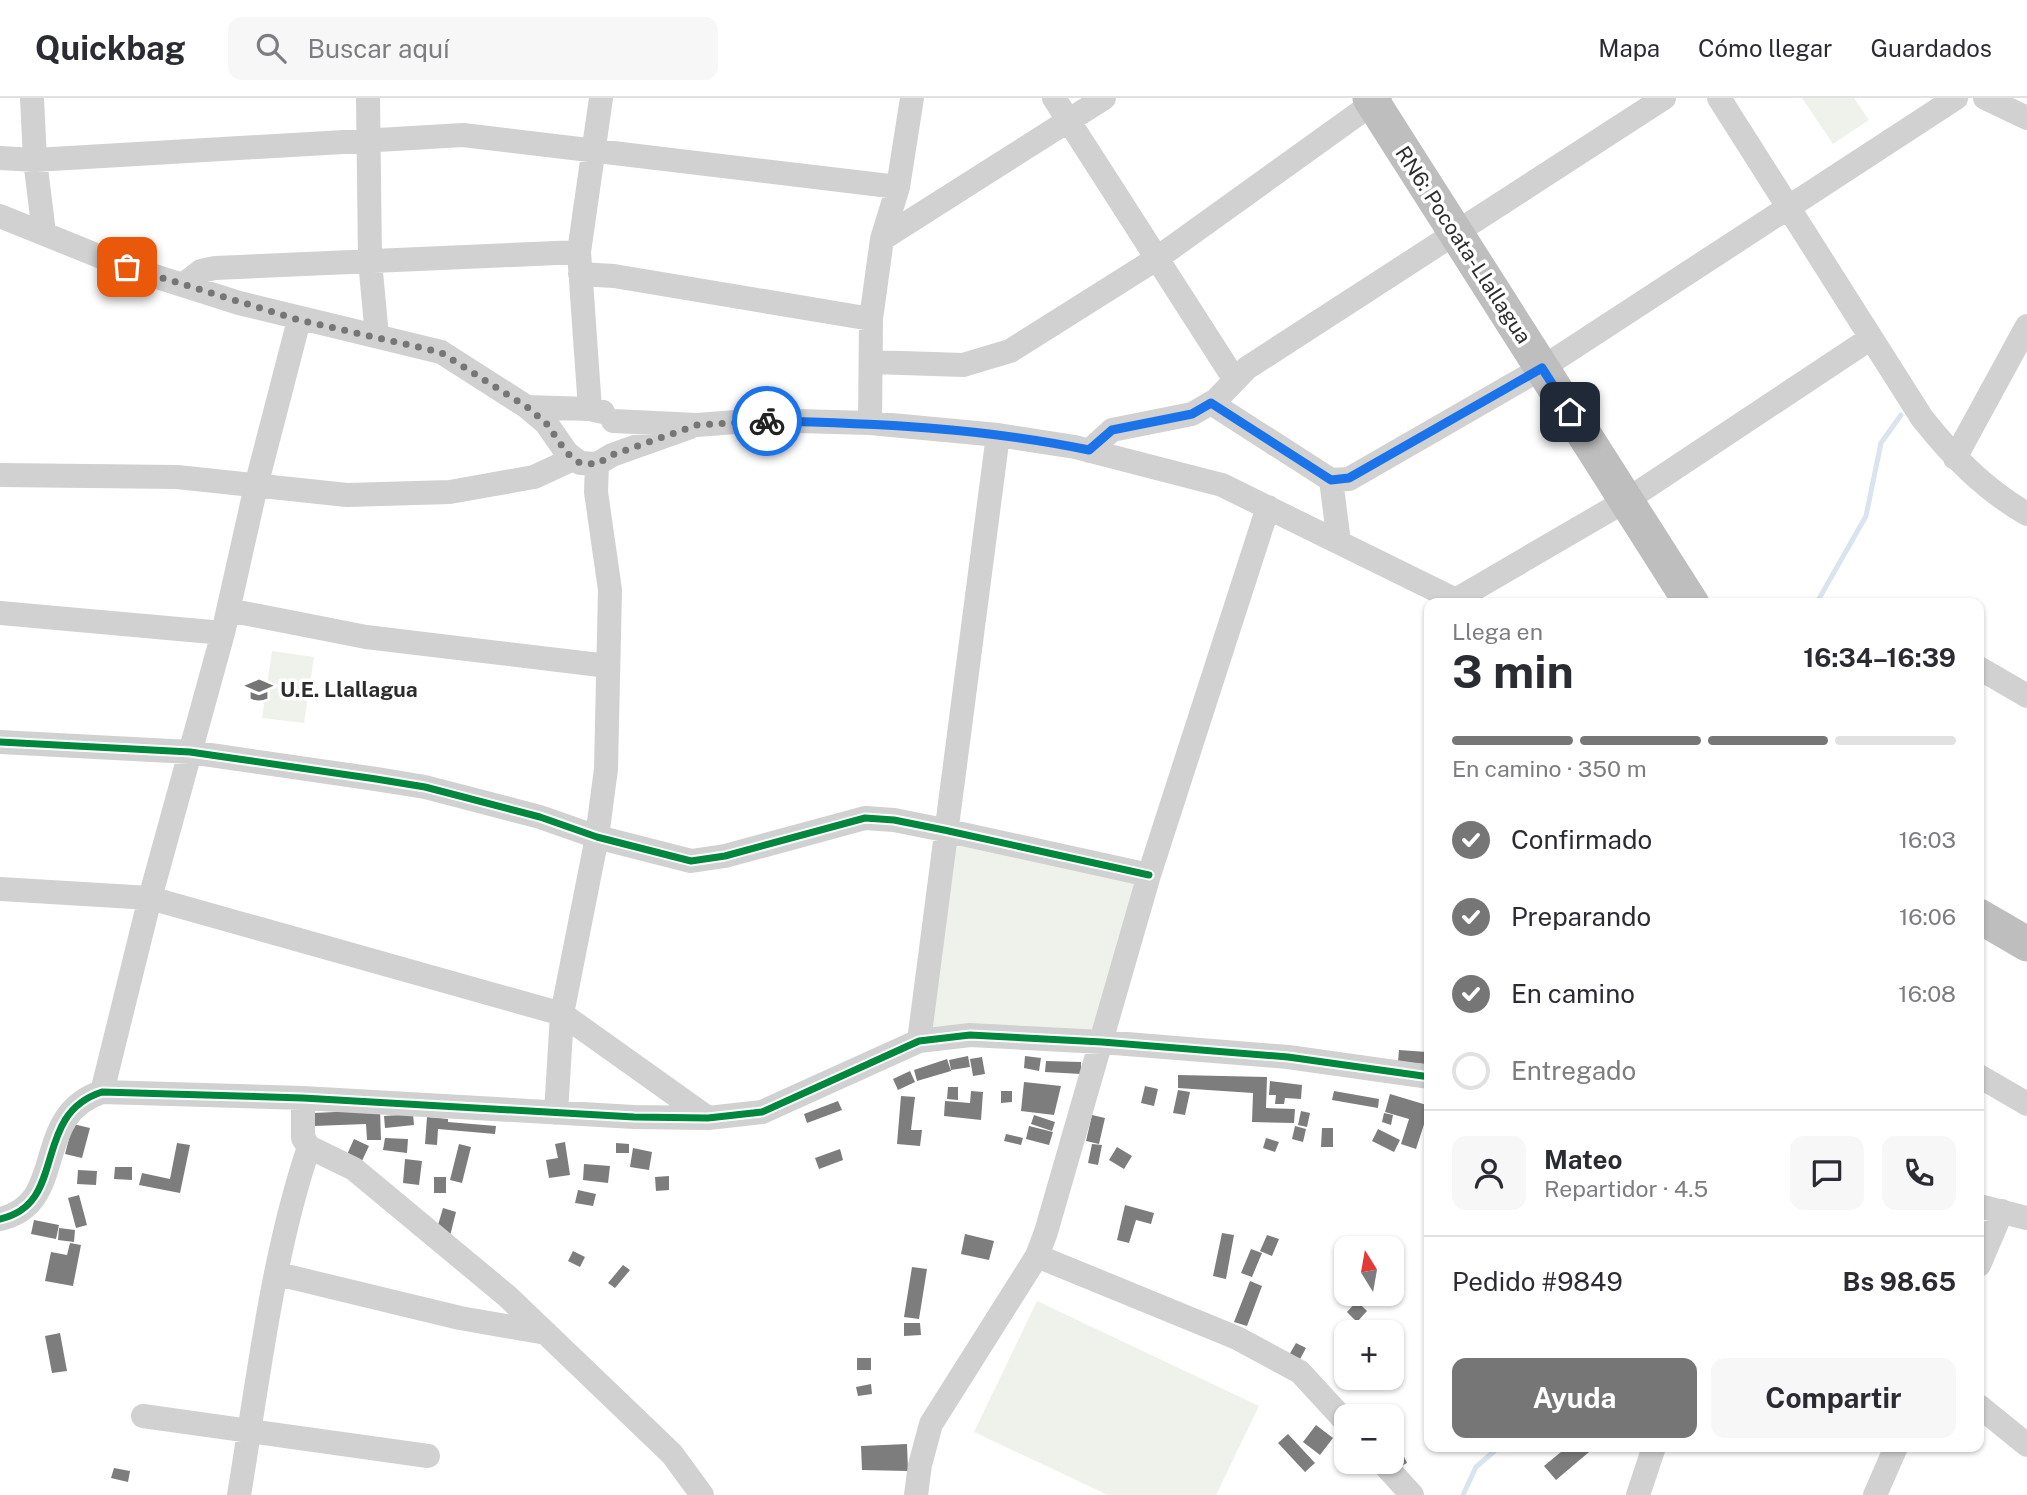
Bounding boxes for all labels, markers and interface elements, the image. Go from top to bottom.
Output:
search box [228,17,718,80]
text: Quickbag [35,29,186,67]
icon: search [252,29,290,67]
text: Buscar aquí [308,33,449,64]
text: Mapa [1598,34,1660,62]
text: Cómo llegar [1698,34,1832,62]
text: Guardados [1870,34,1992,62]
street label: RN6: Pocoata-Llallagua [1390,141,1537,348]
pin [97,237,157,297]
icon: bag [108,248,146,286]
pin [1540,382,1600,442]
courier [732,386,802,456]
icon: home [1551,393,1589,431]
icon: bike [748,402,786,440]
text: Llega en [1452,618,1543,645]
text: 16:34–16:39 [1803,642,1956,673]
text: 3 min [1452,644,1574,698]
school or university icon: U.E. Llallagua [244,675,274,705]
place label: U.E. Llallagua [280,677,418,702]
text: En camino · 350 m [1452,755,1647,782]
icon: check [1452,821,1490,859]
text: Confirmado [1511,824,1652,855]
text: 16:03 [1899,826,1956,853]
icon: check [1452,898,1490,936]
text: Preparando [1511,901,1651,932]
text: 16:06 [1899,903,1956,930]
icon: check [1452,975,1490,1013]
text: En camino [1511,978,1635,1009]
text: 16:08 [1898,980,1956,1007]
text: Entregado [1511,1055,1636,1086]
button: person [1452,1136,1526,1210]
button: chat [1790,1136,1864,1210]
button: phone [1882,1136,1956,1210]
text: Mateo [1544,1144,1622,1175]
text: Repartidor · 4.5 [1544,1175,1708,1202]
north arrow [1334,1236,1404,1306]
map controls [1334,1236,1404,1474]
text: Pedido #9849 [1452,1266,1623,1297]
text: Bs 98.65 [1843,1266,1956,1297]
button: + [1334,1320,1404,1390]
button: Ayuda [1452,1358,1697,1438]
button: Compartir [1711,1358,1956,1438]
button: − [1334,1404,1404,1474]

